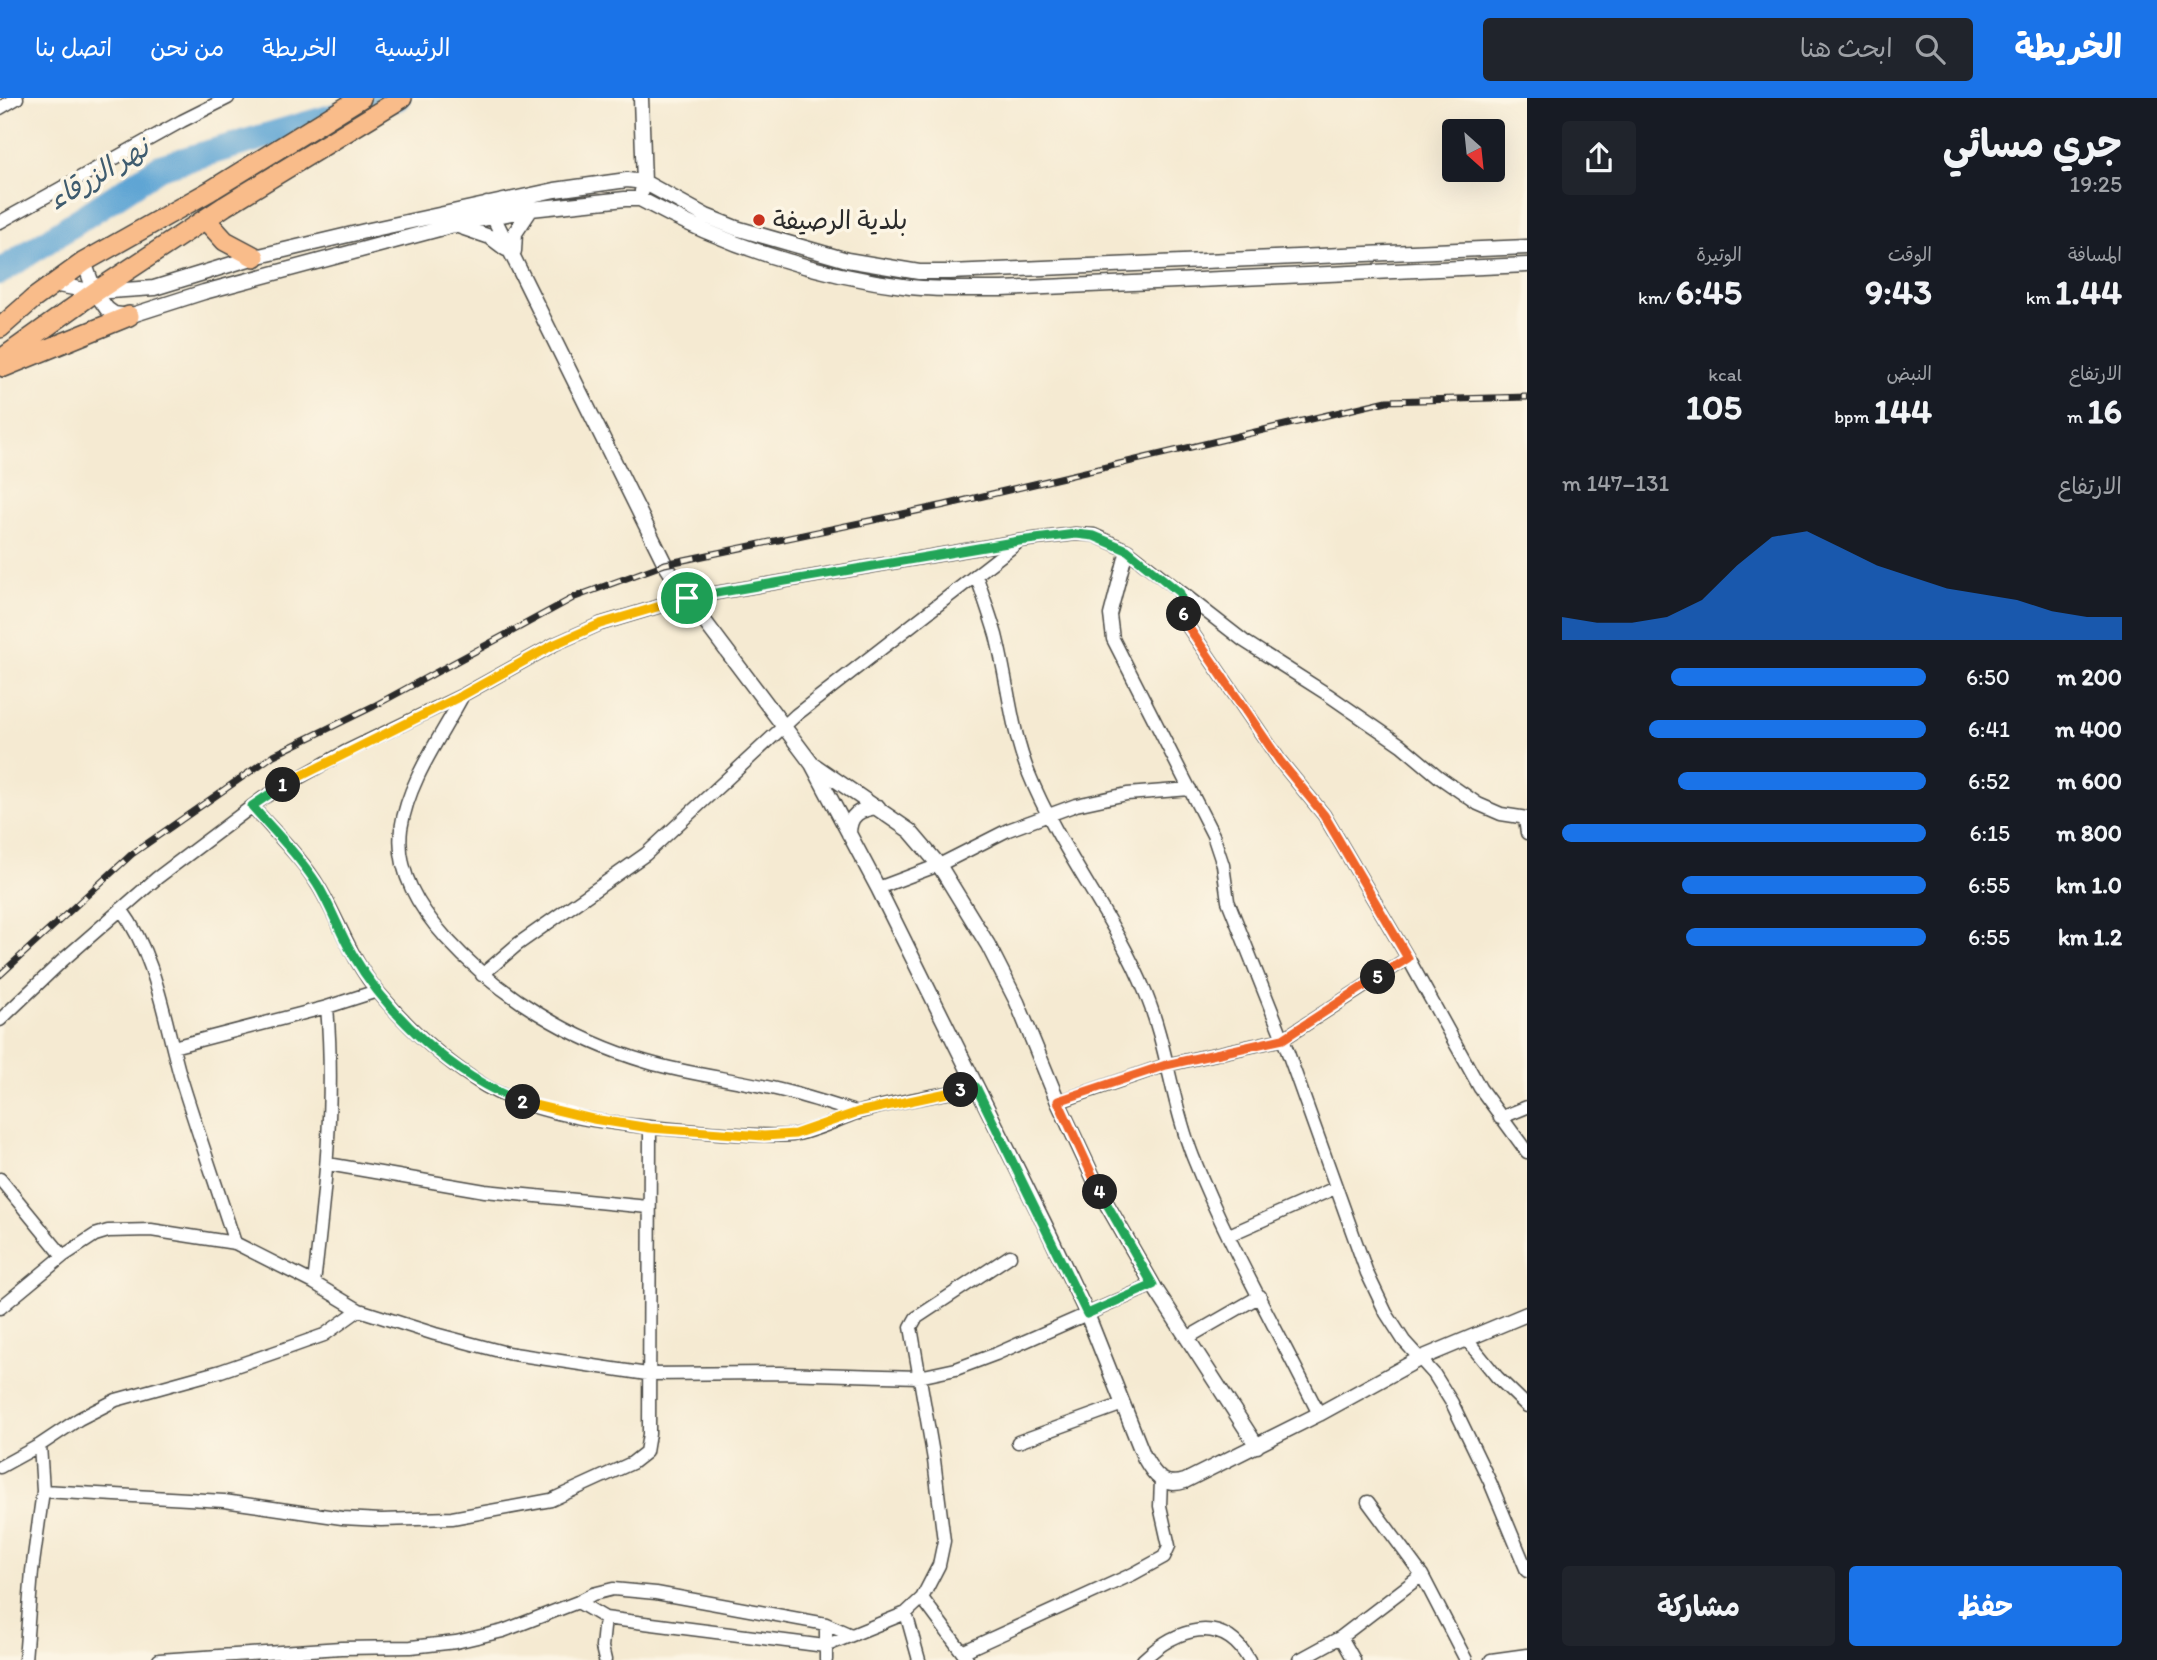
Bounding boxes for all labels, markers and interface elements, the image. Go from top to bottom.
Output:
search box [1483,18,1973,81]
text: الخريطة [2015,27,2122,66]
icon: search [1911,30,1949,68]
text: ابحث هنا [1800,32,1893,64]
text: اتصل بنا [35,33,112,62]
text: من نحن [150,33,224,62]
text: الخريطة [262,33,337,62]
text: الرئيسية [375,33,450,62]
north arrow [1442,119,1505,182]
map controls [1442,119,1505,182]
button: share [1562,121,1636,195]
text: جري مسائي [1943,121,2122,167]
water label: نهر الزرقاء [41,128,158,216]
text: 19:25 [2069,170,2122,198]
place label: بلدية الرصيفة [773,204,908,236]
marker: بلدية الرصيفة [751,212,767,228]
text: الوتيرة [1696,243,1742,266]
text: الوقت [1888,243,1932,266]
text: المسافة [2068,243,2122,266]
text: 6:45 [1675,271,1742,313]
text: 9:43 [1865,271,1932,313]
text: 1.44 [2055,271,2122,313]
text: /km [1638,286,1675,309]
text: km [2026,286,2055,309]
text: النبض [1887,362,1932,385]
text: الارتفاع [2069,362,2122,385]
text: kcal [1708,363,1742,386]
text: 105 [1686,386,1742,428]
text: 144 [1874,390,1932,432]
text: 16 [2087,390,2122,432]
text: bpm [1834,405,1874,428]
text: m [2067,405,2087,428]
text: 131–147 m [1562,469,1669,497]
text: الارتفاع [2058,472,2122,500]
pin [657,568,717,628]
icon: arrive [668,579,706,617]
pin: 6 [1166,596,1202,632]
text: 6 [1178,602,1189,625]
text: 6:50 [1966,663,2010,691]
text: 200 m [2057,663,2122,691]
text: 6:41 [1968,715,2010,743]
text: 400 m [2055,715,2122,743]
text: 6:52 [1968,767,2010,795]
text: 600 m [2057,767,2122,795]
pin: 1 [266,768,300,802]
text: 1 [278,773,287,796]
text: 6:15 [1969,819,2010,847]
text: 800 m [2057,819,2122,847]
text: 6:55 [1968,871,2010,899]
text: 1.0 km [2056,871,2122,899]
text: 6:55 [1968,923,2010,951]
text: 1.2 km [2058,923,2122,951]
pin: 5 [1360,960,1396,994]
text: 5 [1373,965,1382,988]
pin: 3 [944,1072,978,1108]
text: 3 [955,1078,966,1101]
pin: 2 [505,1084,540,1119]
text: 2 [518,1090,528,1113]
pin: 4 [1082,1174,1118,1210]
text: 4 [1094,1180,1105,1203]
button: مشاركة [1562,1566,1835,1646]
button: حفظ [1849,1566,2122,1646]

